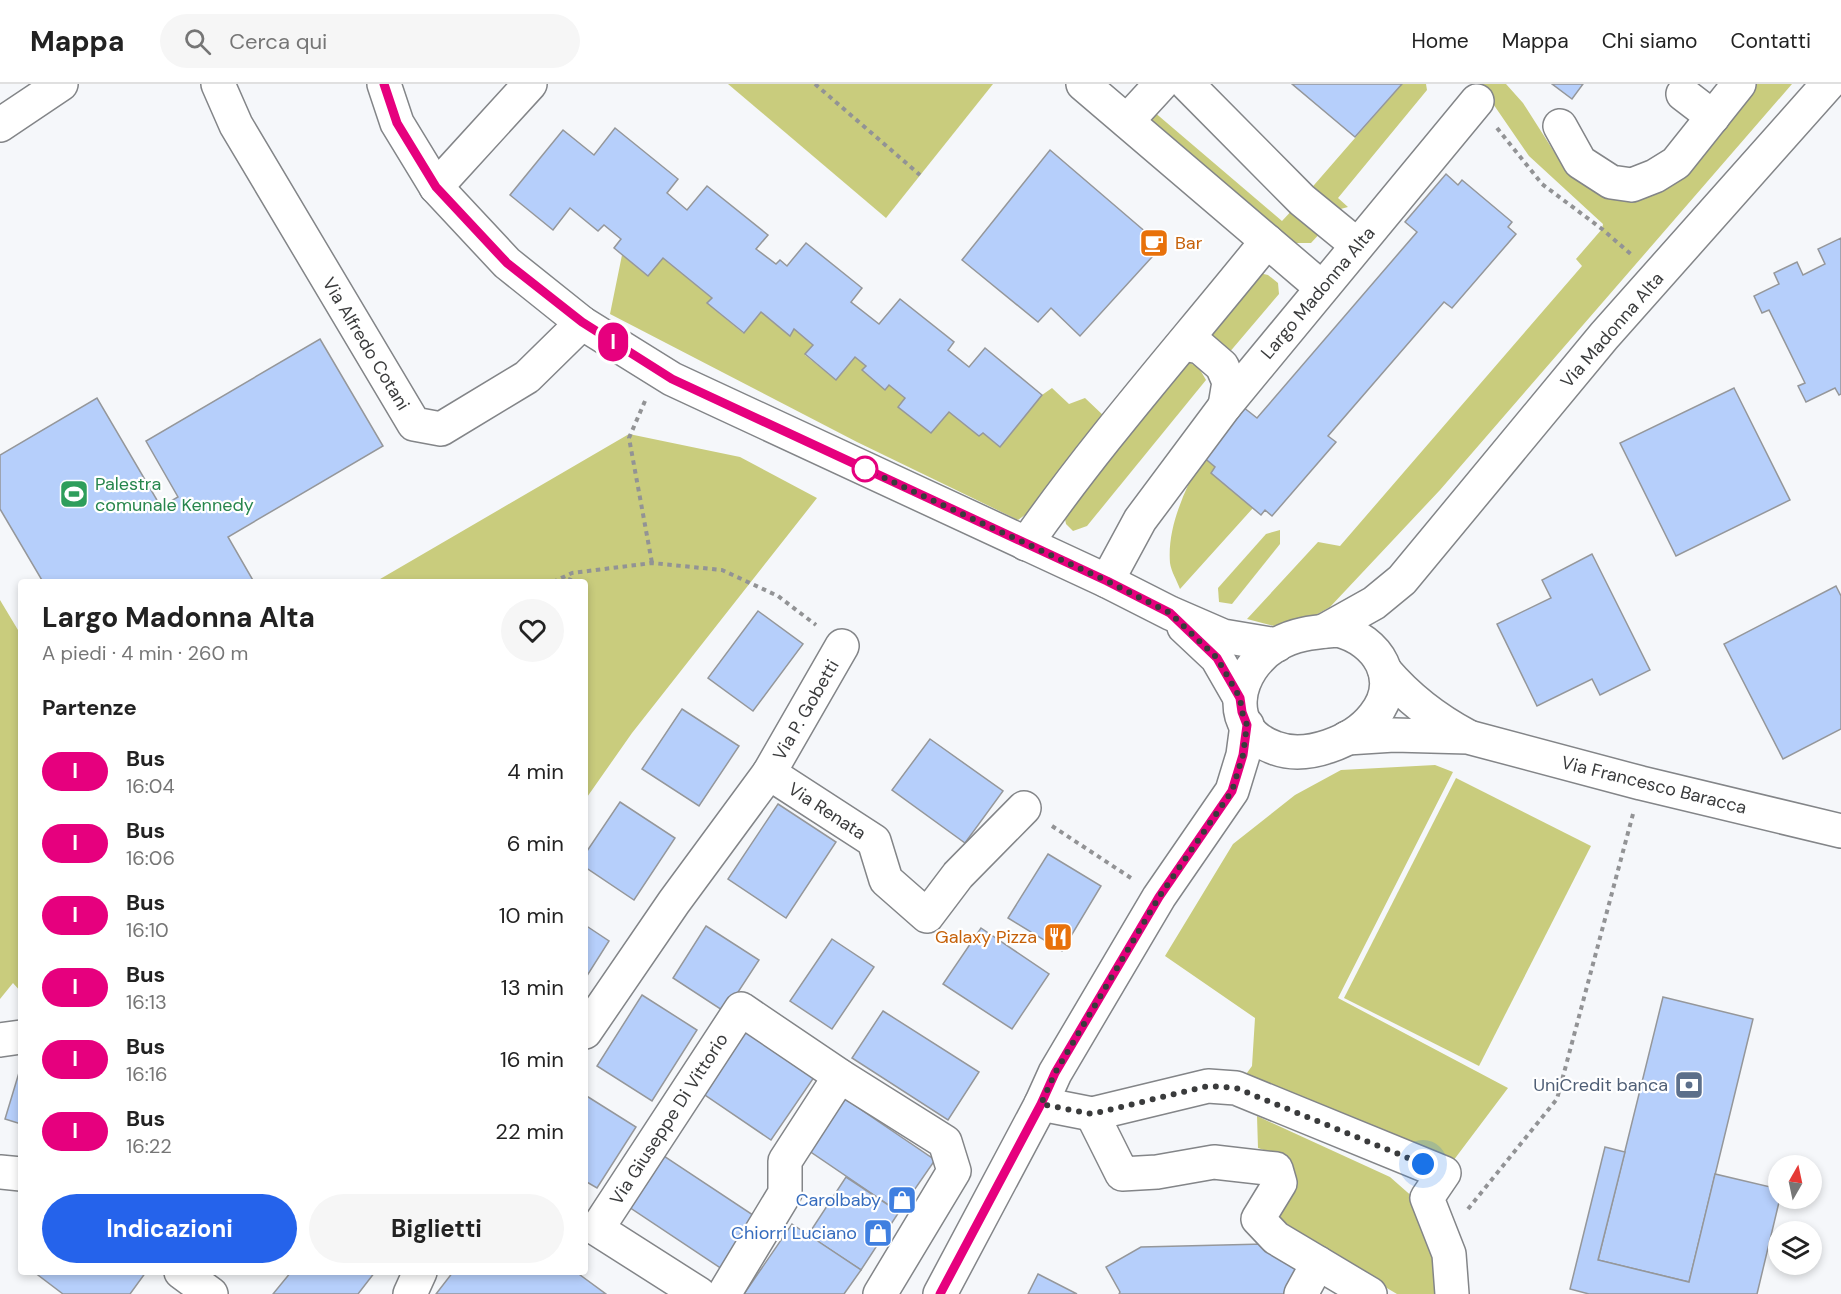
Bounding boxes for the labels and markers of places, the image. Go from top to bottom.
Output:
cafe icon: Bar [1138,227,1170,259]
place label: Bar [1175,231,1203,255]
unlabelled marker [852,456,878,482]
place label: Palestra comunale Kennedy [95,472,254,517]
sports icon: Palestra comunale Kennedy [58,478,90,510]
restaurant icon: Galaxy Pizza [1042,921,1074,953]
place label: Galaxy Pizza [935,925,1037,949]
bank icon: UniCredit banca [1673,1069,1705,1101]
place label: UniCredit banca [1533,1073,1668,1097]
shop icon: Carolbaby [886,1184,918,1216]
place label: Carolbaby [796,1188,881,1212]
shop icon: Chiorri Luciano [862,1217,894,1249]
place label: Chiorri Luciano [731,1221,857,1245]

